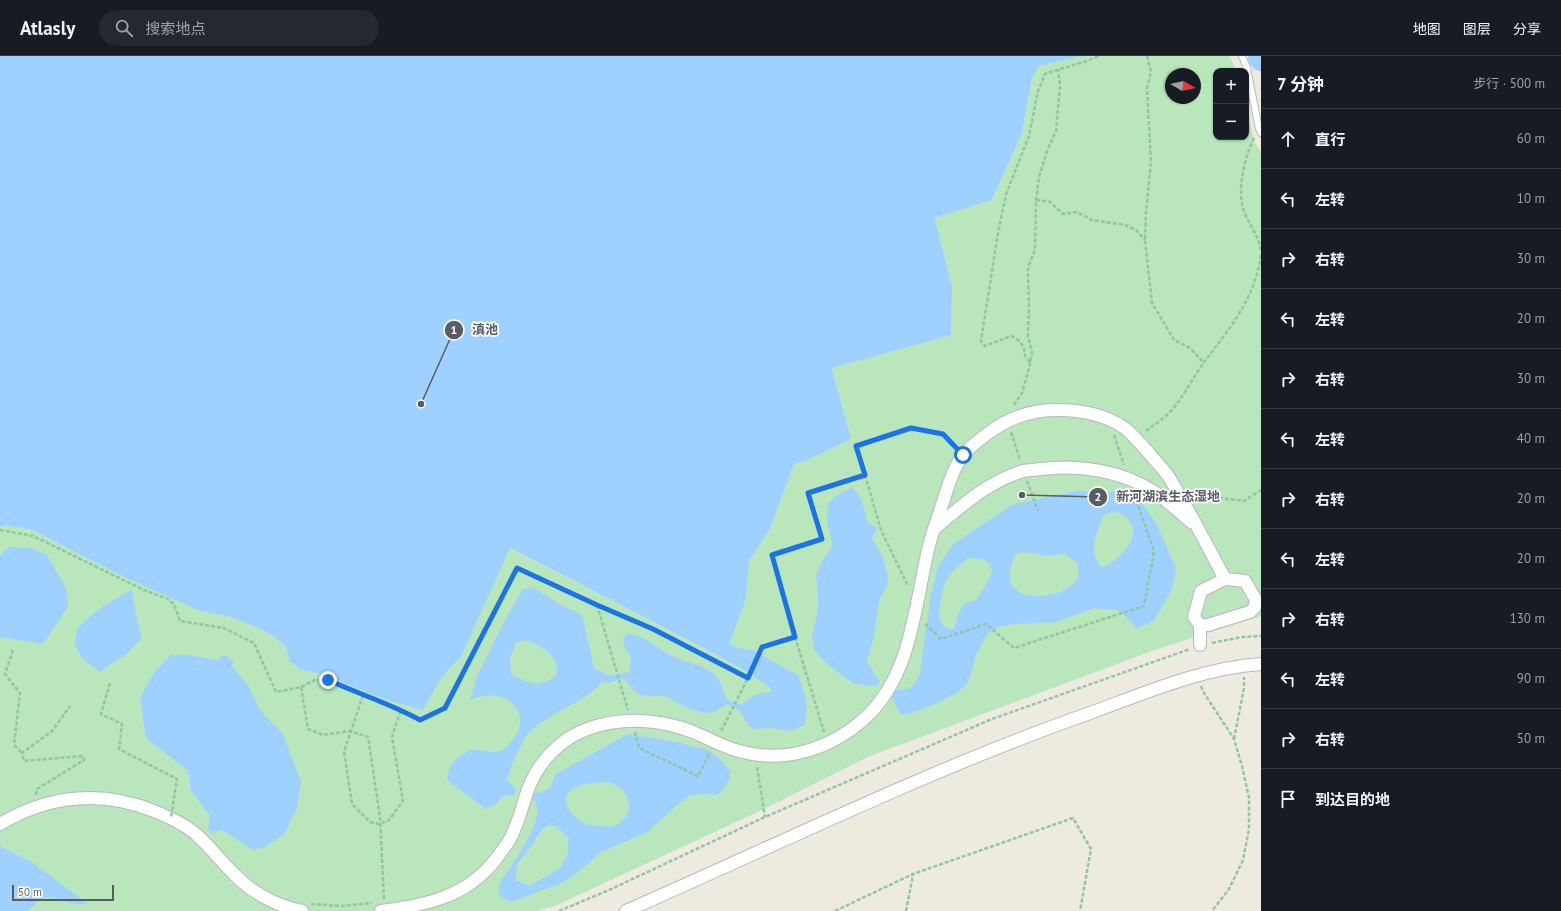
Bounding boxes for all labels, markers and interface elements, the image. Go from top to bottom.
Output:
search box [99,10,379,46]
text: Atlasly [20,16,75,40]
icon: search [113,17,135,39]
text: 搜索地点 [145,19,205,38]
text: 地图 [1413,20,1441,38]
text: 图层 [1463,20,1491,38]
text: 分享 [1513,20,1541,38]
north arrow [1165,68,1201,104]
map controls [1213,68,1249,140]
button: + [1213,68,1249,104]
text: 7 分钟 [1277,73,1324,95]
text: 步行 · 500 m [1473,75,1545,92]
button: − [1213,104,1249,140]
icon: ahead [1277,128,1299,150]
text: 直行 [1315,130,1345,149]
text: 60 m [1517,130,1545,147]
icon: left [1277,188,1299,210]
text: 左转 [1315,190,1345,209]
text: 10 m [1517,190,1545,207]
icon: right [1277,248,1299,270]
text: 右转 [1315,250,1345,269]
text: 30 m [1517,250,1545,267]
icon: left [1277,308,1299,330]
text: 左转 [1315,310,1345,329]
text: 20 m [1517,310,1545,327]
callout: 滇池 [444,317,506,342]
text: 滇池 [472,321,498,338]
text: 1 [451,322,457,337]
icon: right [1277,368,1299,390]
text: 右转 [1315,370,1345,389]
text: 30 m [1517,370,1545,387]
icon: left [1277,428,1299,450]
text: 左转 [1315,430,1345,449]
text: 40 m [1517,430,1545,447]
route start [954,446,972,464]
callout: 新河湖滨生态湿地 [1088,484,1228,509]
text: 新河湖滨生态湿地 [1116,488,1220,505]
icon: right [1277,488,1299,510]
text: 2 [1095,489,1101,504]
text: 右转 [1315,490,1345,509]
text: 20 m [1517,490,1545,507]
icon: left [1277,548,1299,570]
text: 左转 [1315,550,1345,569]
text: 20 m [1517,550,1545,567]
icon: right [1277,608,1299,630]
text: 右转 [1315,610,1345,629]
text: 130 m [1510,610,1545,627]
icon: left [1277,668,1299,690]
text: 左转 [1315,670,1345,689]
text: 90 m [1517,670,1545,687]
route end [319,671,337,689]
icon: right [1277,728,1299,750]
text: 右转 [1315,730,1345,749]
text: 50 m [1517,730,1545,747]
icon: arrive [1277,788,1299,810]
text: 到达目的地 [1315,790,1390,809]
scale bar [12,883,114,902]
text: 50 m [18,885,42,899]

